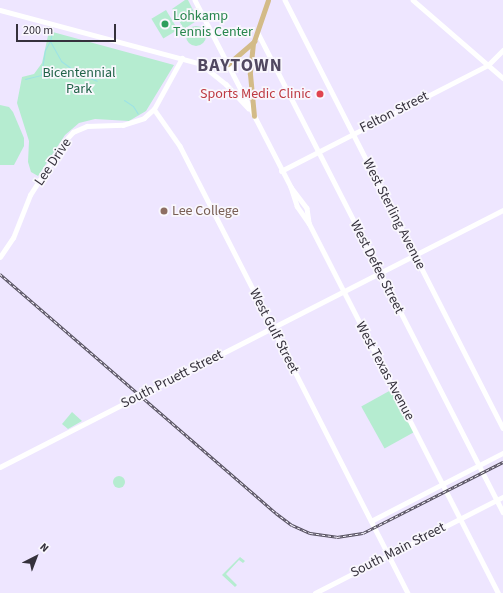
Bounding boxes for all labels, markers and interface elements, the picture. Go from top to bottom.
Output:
place label: Lohkamp Tennis Center [173,8,253,40]
scale bar [18,16,118,42]
marker: Lohkamp Tennis Center [160,19,170,29]
text: 200 m [23,22,53,39]
district label: BAYTOWN [197,55,283,77]
park label: Bicentennial Park [42,65,116,98]
place label: Sports Medic Clinic [200,86,311,102]
marker: Sports Medic Clinic [314,88,326,100]
street label: Felton Street [357,88,431,136]
street label: Lee Drive [31,135,75,189]
street label: West Sterling Avenue [359,156,429,272]
place label: Lee College [172,203,239,219]
marker: Lee College [159,206,169,216]
street label: West Defee Street [346,218,408,316]
street label: West Gulf Street [245,286,303,376]
street label: West Texas Avenue [352,319,418,423]
street label: South Pruett Street [118,346,226,412]
street label: South Main Street [348,519,448,581]
north arrow [16,537,56,577]
text: N [37,540,52,556]

